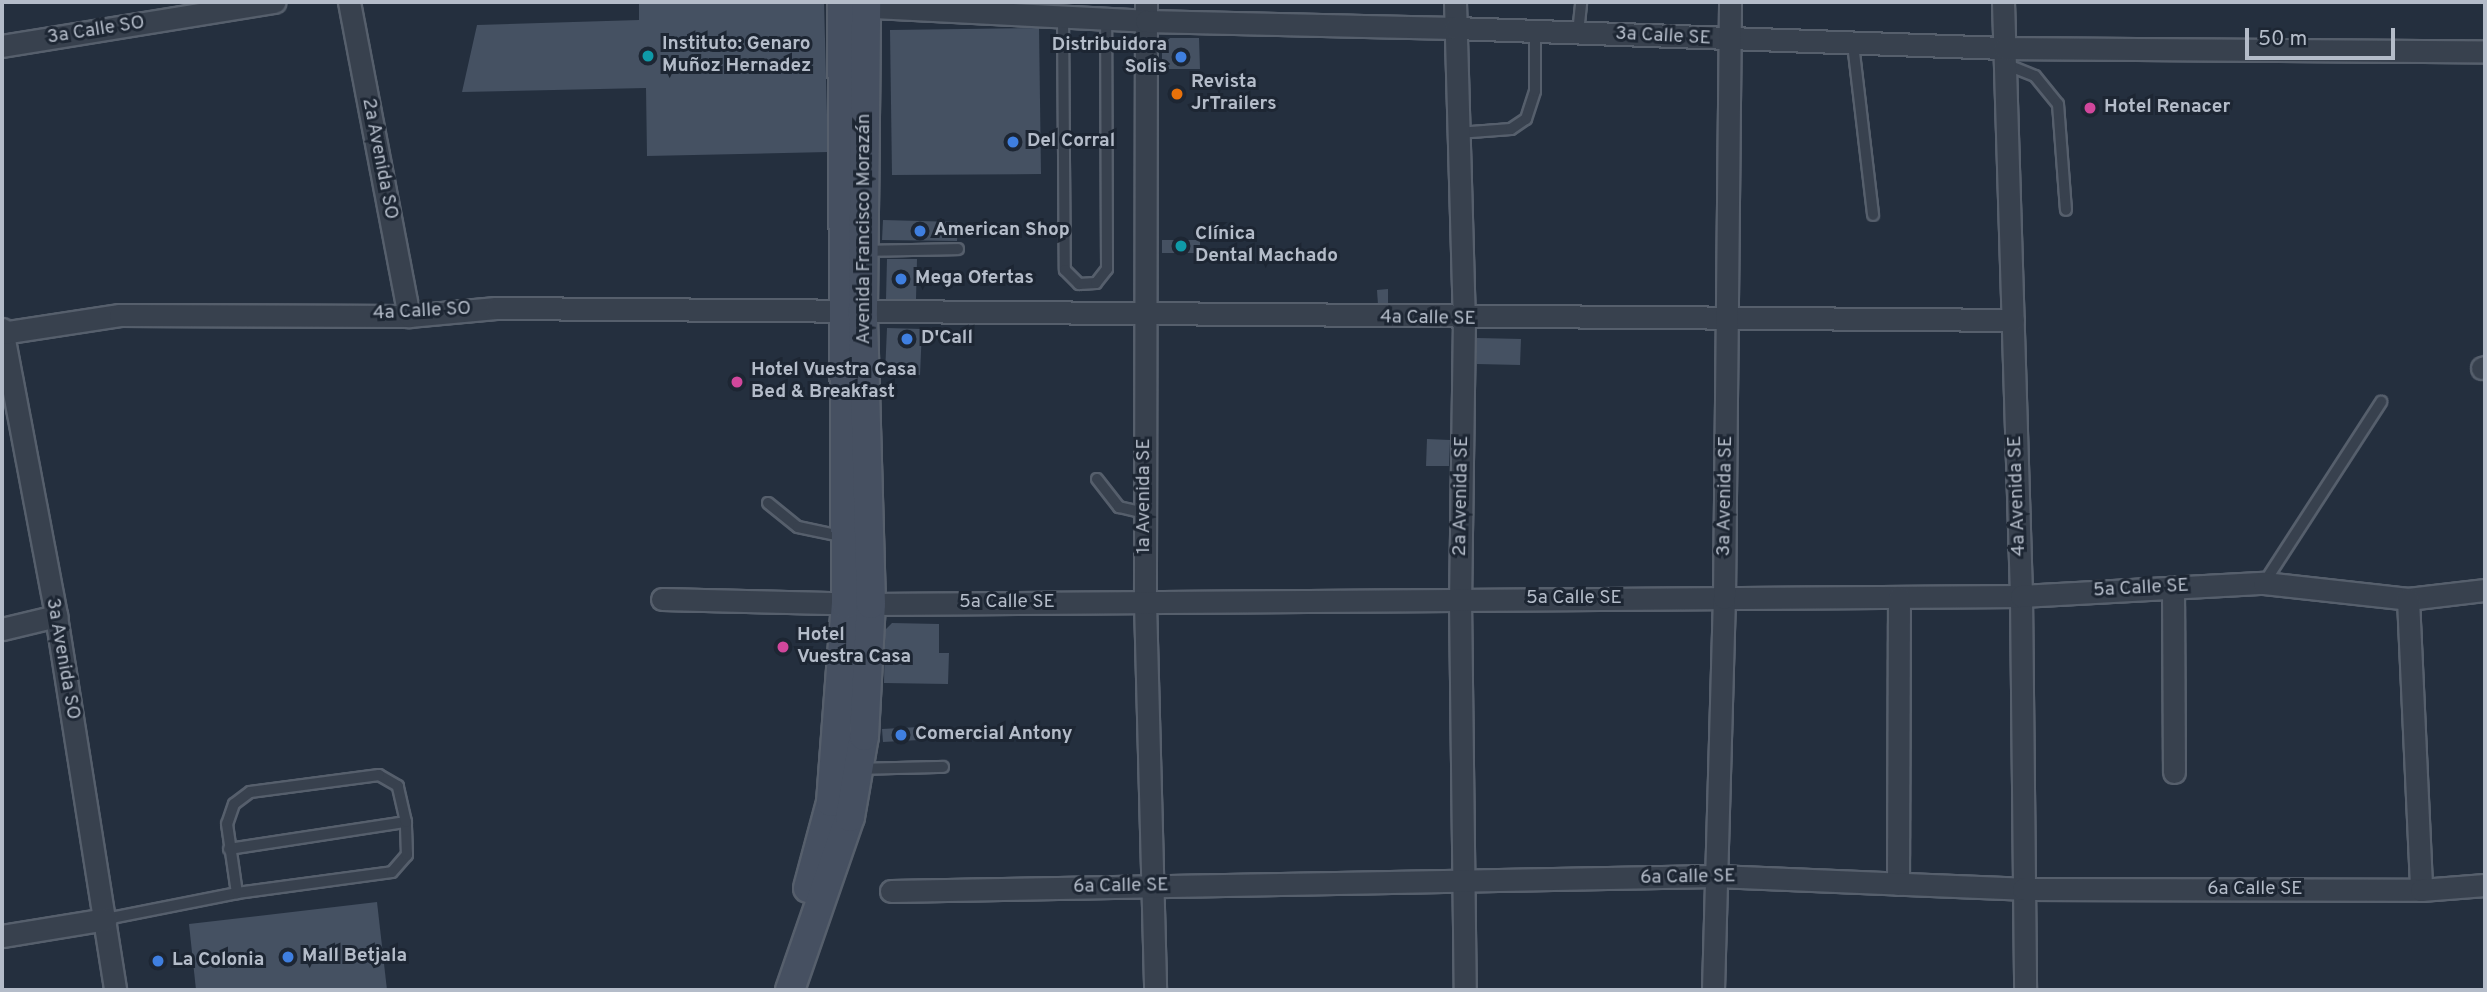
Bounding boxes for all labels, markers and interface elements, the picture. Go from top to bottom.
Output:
street label: 3a Calle SO [46,12,146,50]
scale bar [2249,14,2400,58]
street label: 3a Calle SE [1615,23,1711,51]
text: 50 m [2258,26,2307,53]
place label: Instituto: Genaro Muñoz Hernadez [662,34,811,78]
place label: Distribuidora Solis [1052,35,1167,79]
marker: Instituto: Genaro Muñoz Hernadez [640,48,656,64]
marker: Distribuidora Solis [1173,49,1189,65]
place label: Revista JrTrailers [1191,72,1277,116]
marker: Revista JrTrailers [1169,86,1185,102]
street label: 2a Avenida SO [356,96,402,222]
place label: Hotel Renacer [2104,97,2230,119]
marker: Hotel Renacer [2082,100,2098,116]
street label: Avenida Francisco Morazán [854,113,876,345]
place label: Del Corral [1027,131,1115,153]
marker: Del Corral [1005,134,1021,150]
place label: American Shop [934,220,1070,242]
marker: American Shop [912,223,928,239]
place label: Clínica Dental Machado [1195,224,1338,268]
marker: Clínica Dental Machado [1173,238,1189,254]
place label: Mega Ofertas [915,268,1034,290]
marker: Mega Ofertas [893,271,909,287]
street label: 4a Calle SO [372,298,472,326]
street label: 4a Calle SE [1380,307,1476,331]
place label: D'Call [921,328,973,350]
marker: D'Call [899,331,915,347]
place label: Hotel Vuestra Casa Bed & Breakfast [751,360,918,404]
marker: Hotel Vuestra Casa Bed & Breakfast [729,374,745,390]
street label: 2a Avenida SE [1450,435,1474,557]
street label: 3a Avenida SE [1714,435,1738,557]
street label: 4a Avenida SE [2004,435,2032,557]
street label: 1a Avenida SE [1134,438,1156,554]
street label: 5a Calle SE [2092,575,2190,603]
street label: 5a Calle SE [1526,588,1622,610]
street label: 5a Calle SE [959,592,1055,614]
street label: 3a Avenida SO [40,596,84,722]
place label: Hotel Vuestra Casa [797,625,911,669]
marker: Hotel Vuestra Casa [775,639,791,655]
place label: Comercial Antony [915,724,1073,746]
marker: Comercial Antony [893,727,909,743]
street label: 6a Calle SE [1640,866,1736,890]
street label: 6a Calle SE [1073,875,1169,899]
street label: 6a Calle SE [2207,879,2303,901]
place label: Mall Betjala [302,946,407,968]
marker: Mall Betjala [280,949,296,965]
place label: La Colonia [172,950,264,972]
marker: La Colonia [150,953,166,969]

